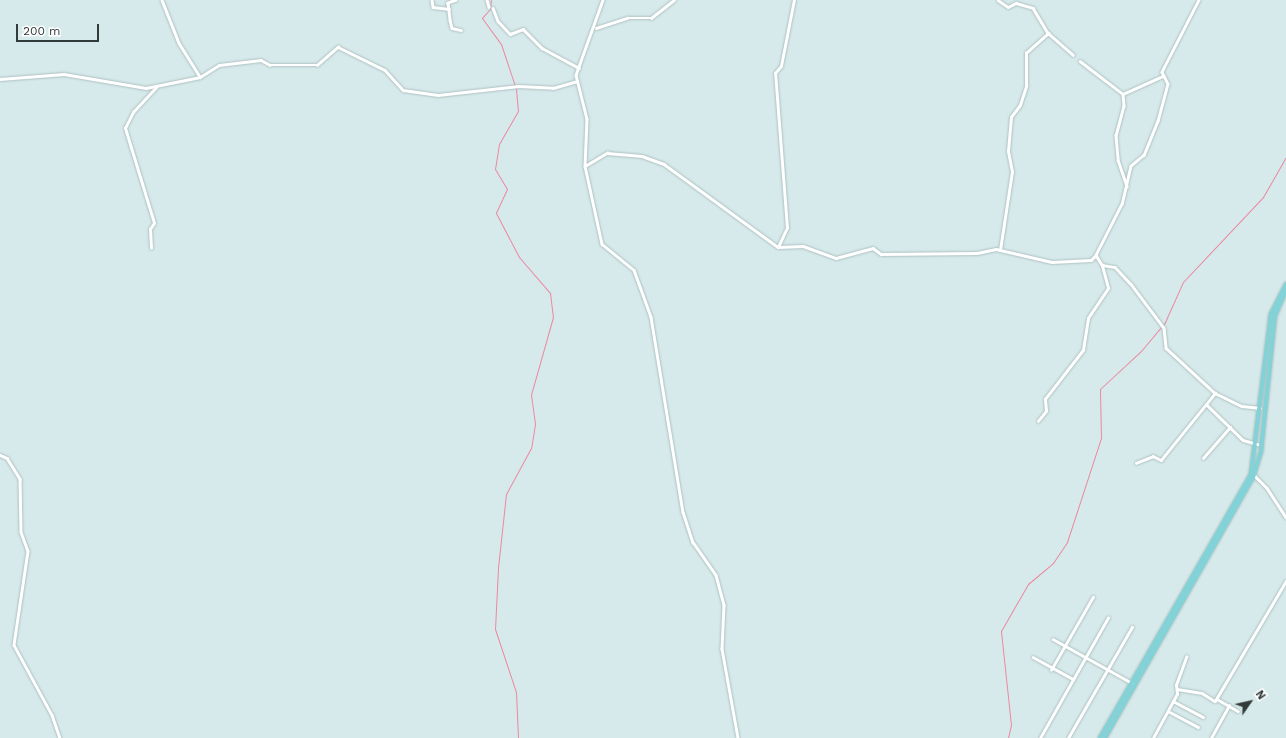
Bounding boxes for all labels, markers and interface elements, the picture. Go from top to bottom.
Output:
scale bar [18,16,101,42]
text: 200 m [23,24,60,38]
north arrow [1230,682,1270,722]
text: N [1253,688,1268,702]

